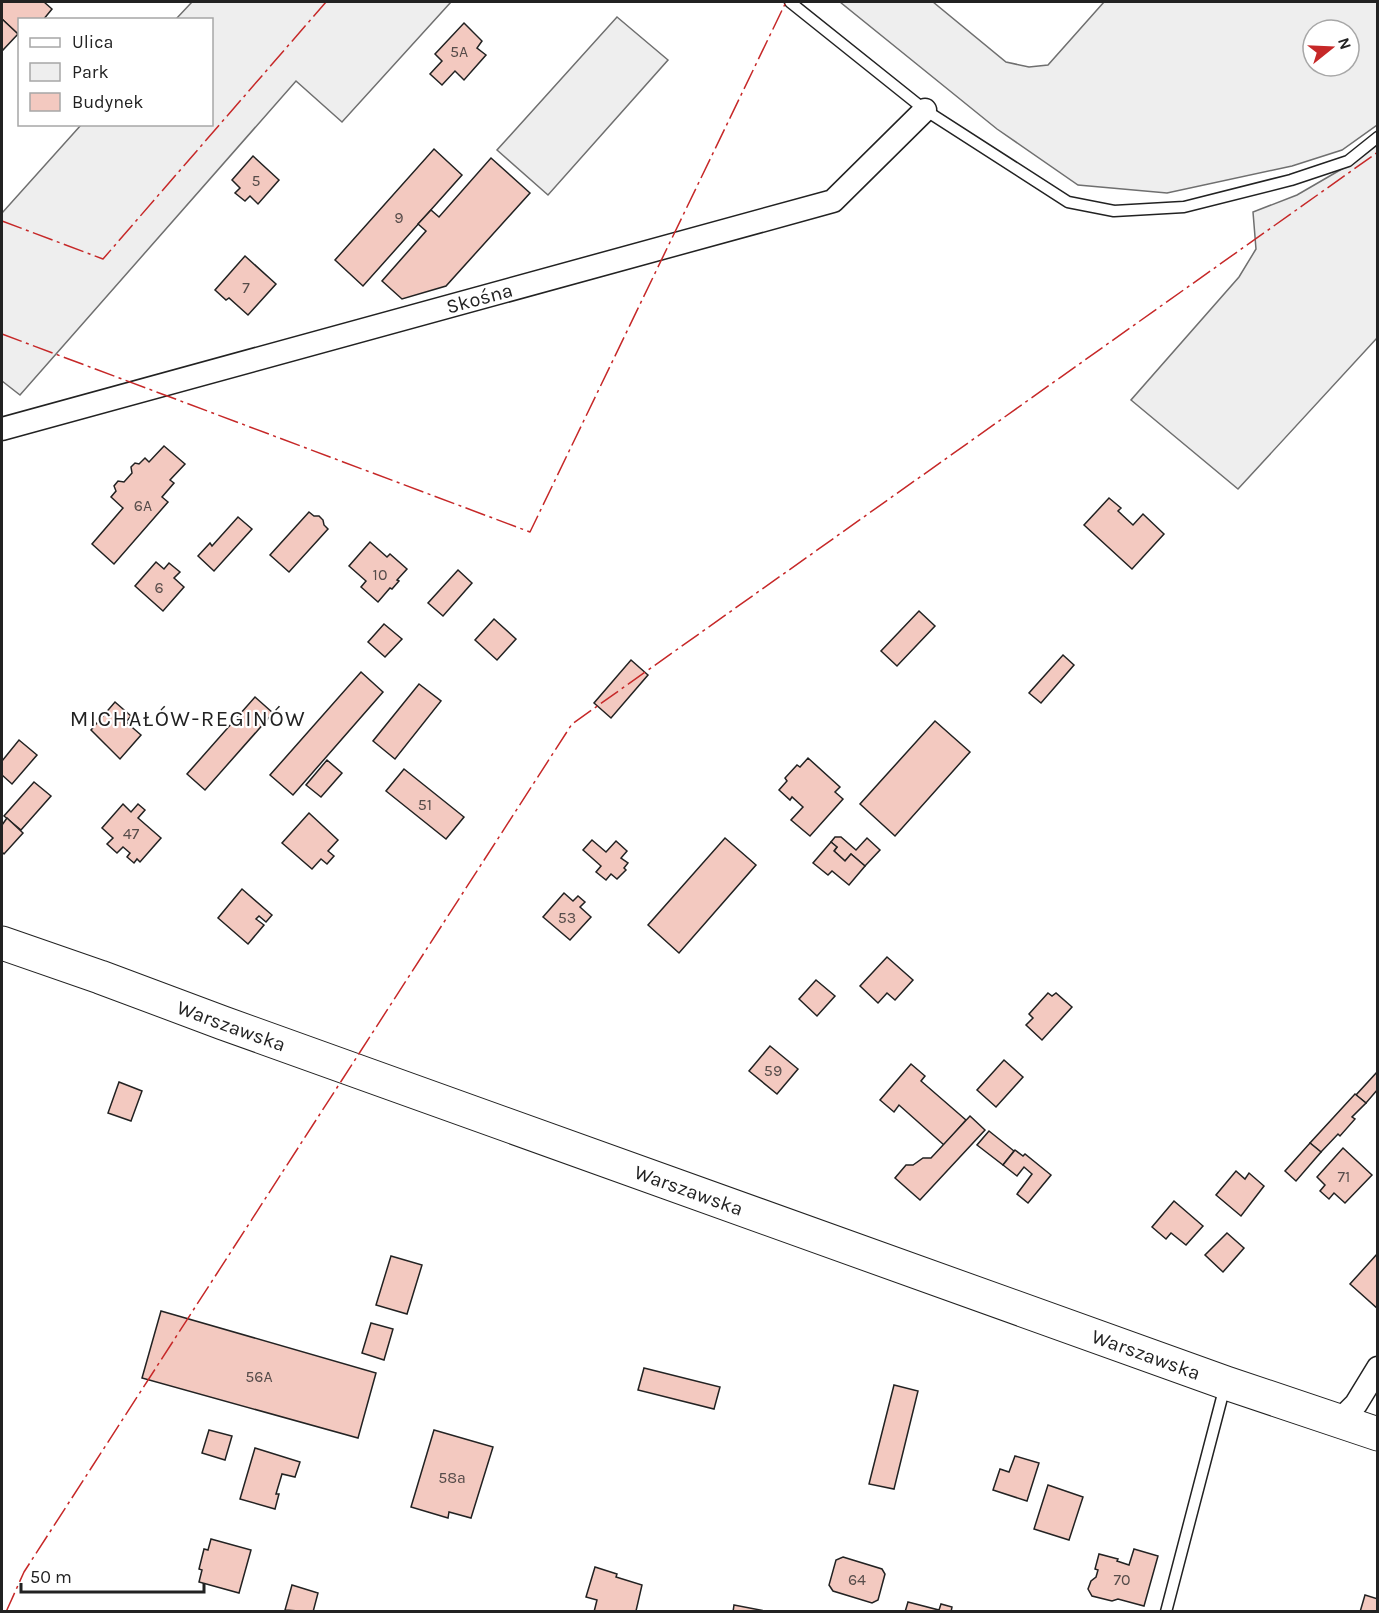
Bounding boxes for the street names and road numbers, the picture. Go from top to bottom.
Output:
street label: Skośna [444,278,515,318]
street label: Warszawska [174,995,289,1056]
street label: Warszawska [631,1160,746,1220]
street label: Warszawska [1089,1324,1204,1384]

